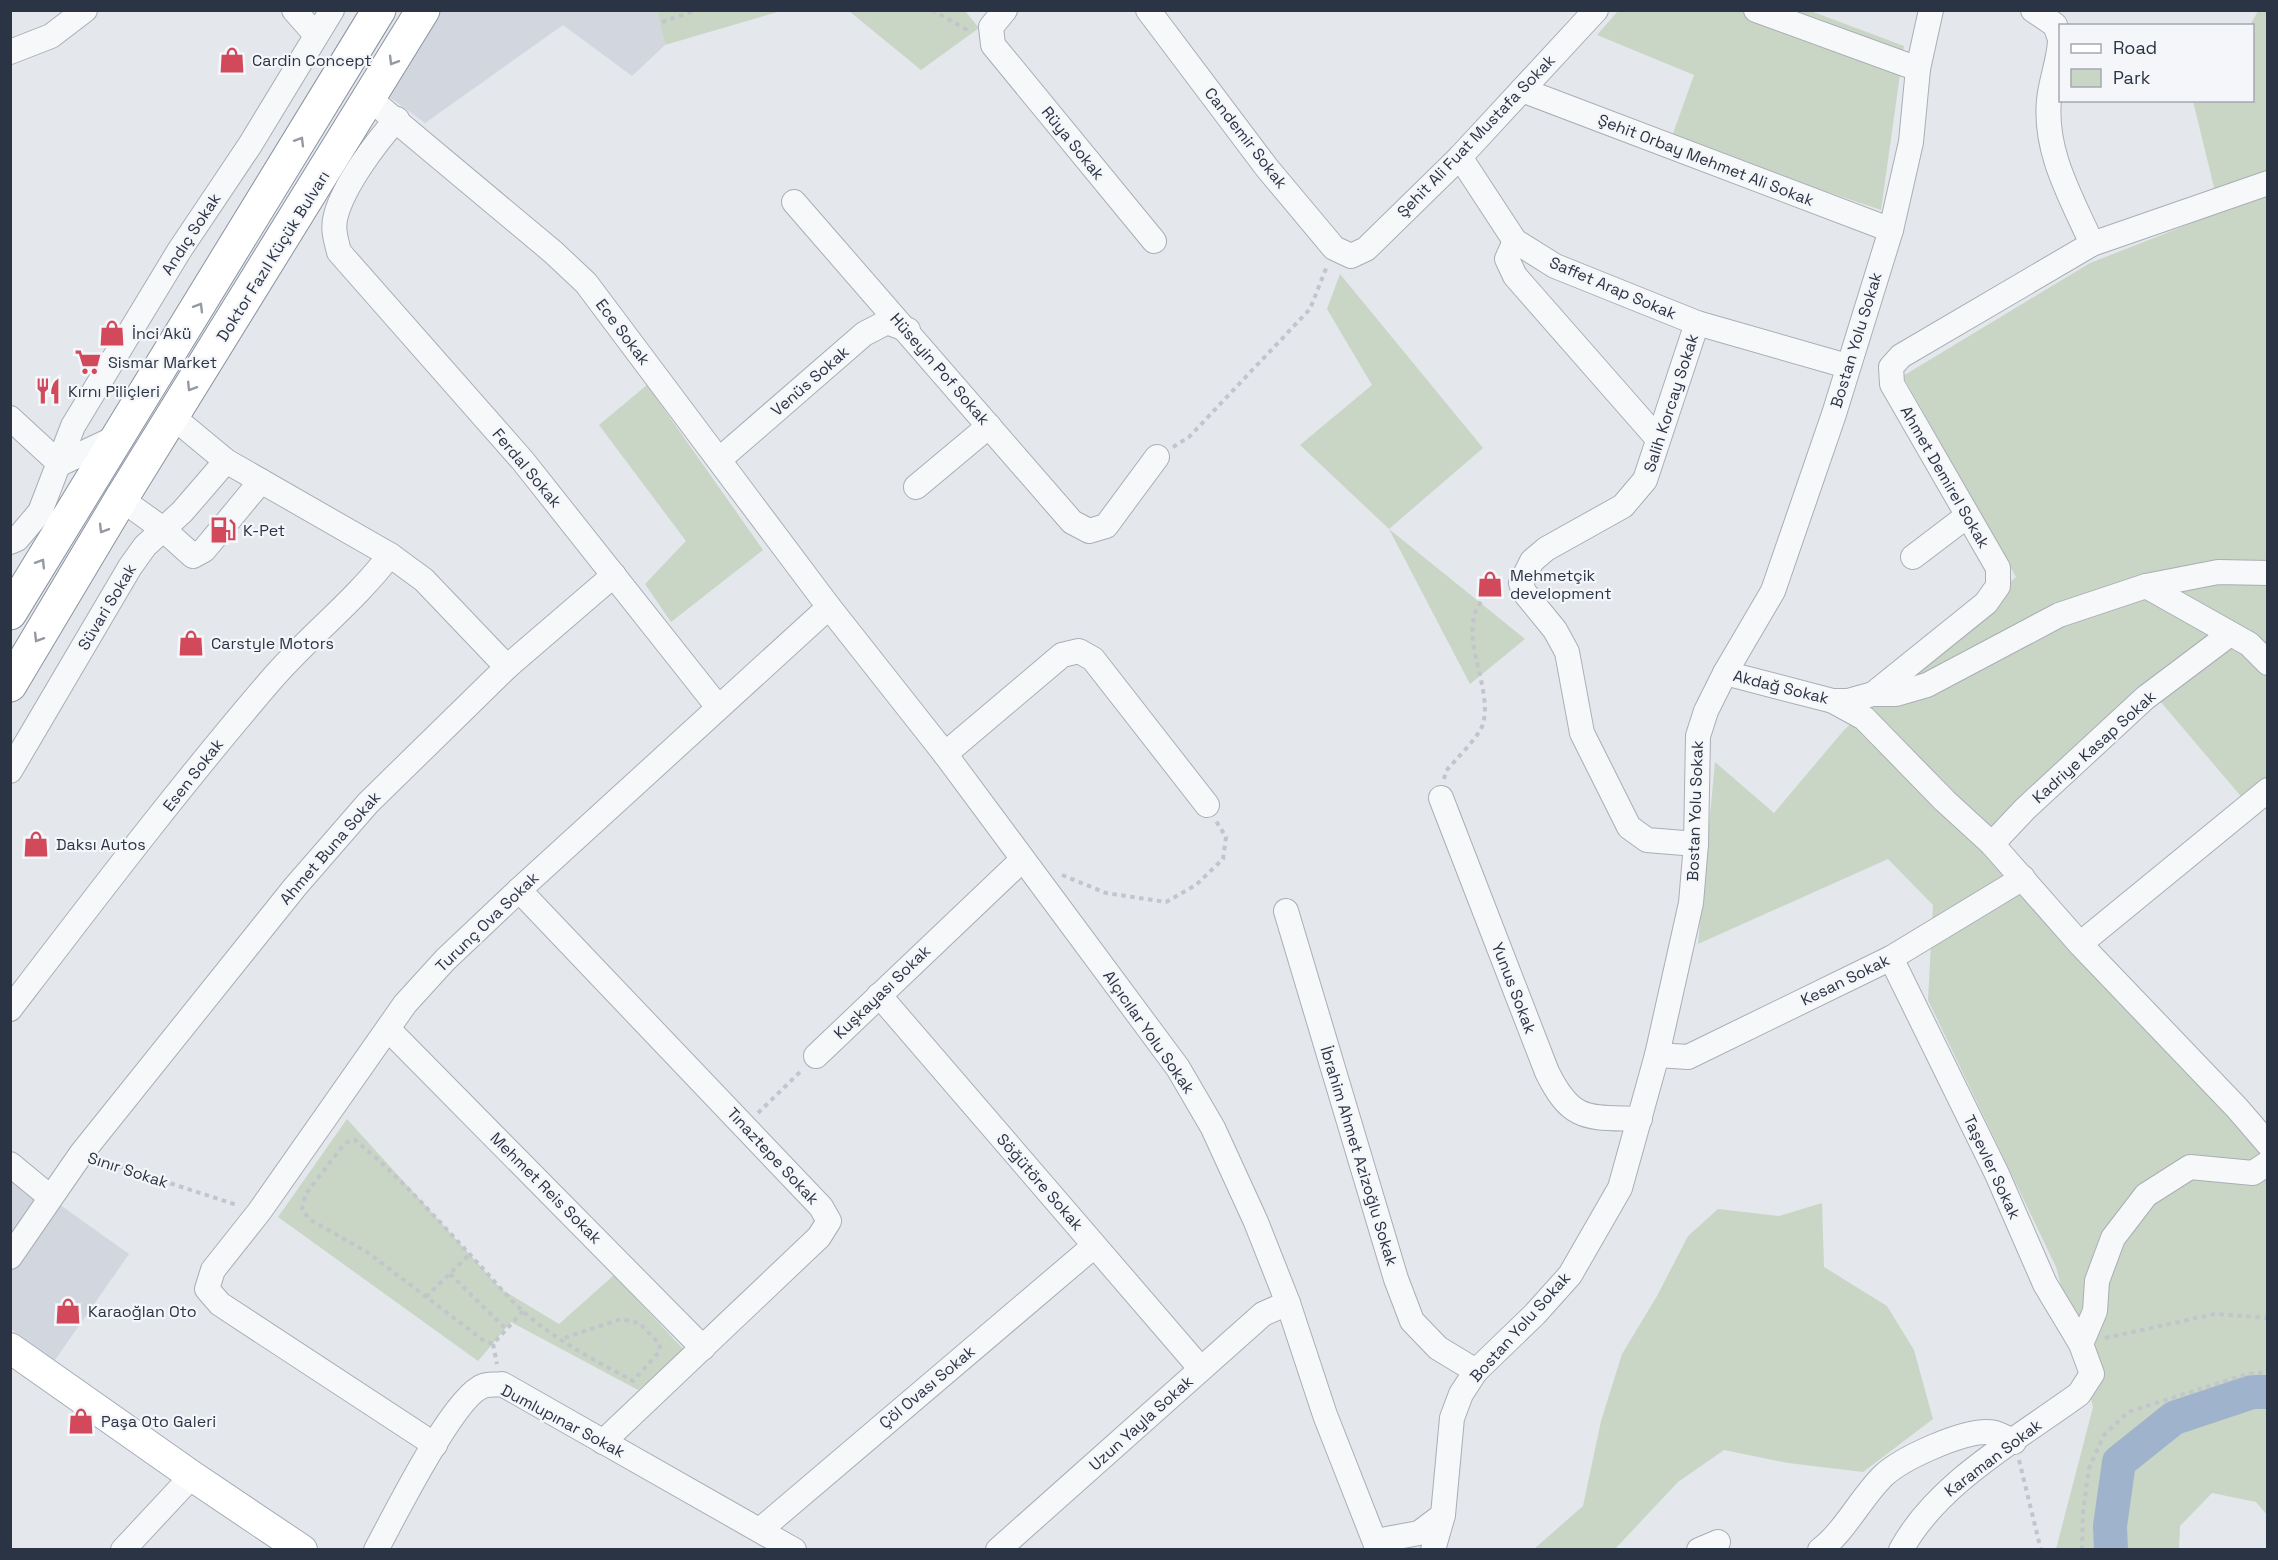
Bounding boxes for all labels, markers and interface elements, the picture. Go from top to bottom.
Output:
legend [2059,24,2254,102]
text: Road [2113,36,2157,59]
shop icon: Cardin Concept [217,45,247,75]
place label: Cardin Concept [252,50,372,71]
street label: Şehit Ali Fuat Mustafa Sokak [1392,50,1560,222]
one-way arrow [389,55,401,65]
text: Park [2113,66,2151,89]
street label: Candemir Sokak [1200,83,1292,193]
street label: Rüya Sokak [1037,102,1109,184]
street label: Şehit Orbay Mehmet Ali Sokak [1595,109,1817,211]
one-way arrow [293,137,305,147]
street label: Doktor Fazıl Küçük Bulvarı [212,167,334,345]
street label: Andıç Sokak [157,189,226,279]
street label: Saffet Arap Sokak [1546,252,1680,324]
street label: Bostan Yolu Sokak [1825,269,1887,410]
street label: Ece Sokak [591,295,655,370]
one-way arrow [191,303,203,313]
street label: Hüseyin Pof Sokak [886,309,995,430]
shop icon: İnci Akü [97,318,127,348]
place label: İnci Akü [132,323,192,344]
street label: Salih Korcay Sokak [1639,331,1703,475]
street label: Venüs Sokak [767,341,854,421]
supermarket icon: Sismar Market [73,347,103,377]
place label: Sismar Market [108,352,217,373]
restaurant icon: Kırnı Piliçleri [33,376,63,406]
place label: Kırnı Piliçleri [68,381,160,402]
one-way arrow [187,381,199,391]
street label: Ahmet Demirel Sokak [1896,402,1995,552]
street label: Ferdal Sokak [488,424,567,512]
fuel station icon: K-Pet [208,515,238,545]
place label: K-Pet [243,520,285,541]
one-way arrow [99,523,111,533]
one-way arrow [34,559,46,569]
street label: Süvari Sokak [73,560,141,654]
place label: Mehmetçik development [1510,565,1612,604]
shop icon: Mehmetçik development [1475,569,1505,599]
shop icon: Carstyle Motors [176,628,206,658]
one-way arrow [34,632,46,642]
place label: Carstyle Motors [211,633,334,654]
street label: Akdağ Sokak [1731,665,1831,709]
street label: Kadriye Kasap Sokak [2028,686,2160,808]
street label: Esen Sokak [158,734,228,816]
street label: Bostan Yolu Sokak [1682,740,1708,882]
street label: Ahmet Buna Sokak [275,787,385,909]
shop icon: Daksı Autos [21,829,51,859]
place label: Daksı Autos [56,834,146,855]
street label: Turunç Ova Sokak [431,867,543,977]
street label: Yunus Sokak [1487,939,1541,1037]
street label: Kuşkayası Sokak [829,940,935,1044]
street label: Kesan Sokak [1797,949,1893,1011]
street label: Alçıcılar Yolu Sokak [1099,966,1200,1098]
street label: İbrahim Ahmet Azizoğlu Sokak [1315,1043,1403,1269]
street label: Tınaztepe Sokak [722,1103,824,1209]
street label: Taşevler Sokak [1959,1111,2026,1223]
street label: Mehmet Reis Sokak [486,1128,607,1249]
street label: Söğütöre Sokak [992,1129,1088,1235]
street label: Sınır Sokak [85,1147,171,1193]
street label: Bostan Yolu Sokak [1465,1267,1575,1386]
shop icon: Karaoğlan Oto [53,1296,83,1326]
place label: Karaoğlan Oto [88,1301,197,1322]
street label: Çöl Ovası Sokak [875,1341,980,1433]
street label: Uzun Yayla Sokak [1085,1370,1198,1475]
street label: Dumlupınar Sokak [498,1380,629,1463]
shop icon: Paşa Oto Galeri [66,1406,96,1436]
place label: Paşa Oto Galeri [101,1411,216,1432]
street label: Karaman Sokak [1940,1414,2046,1502]

